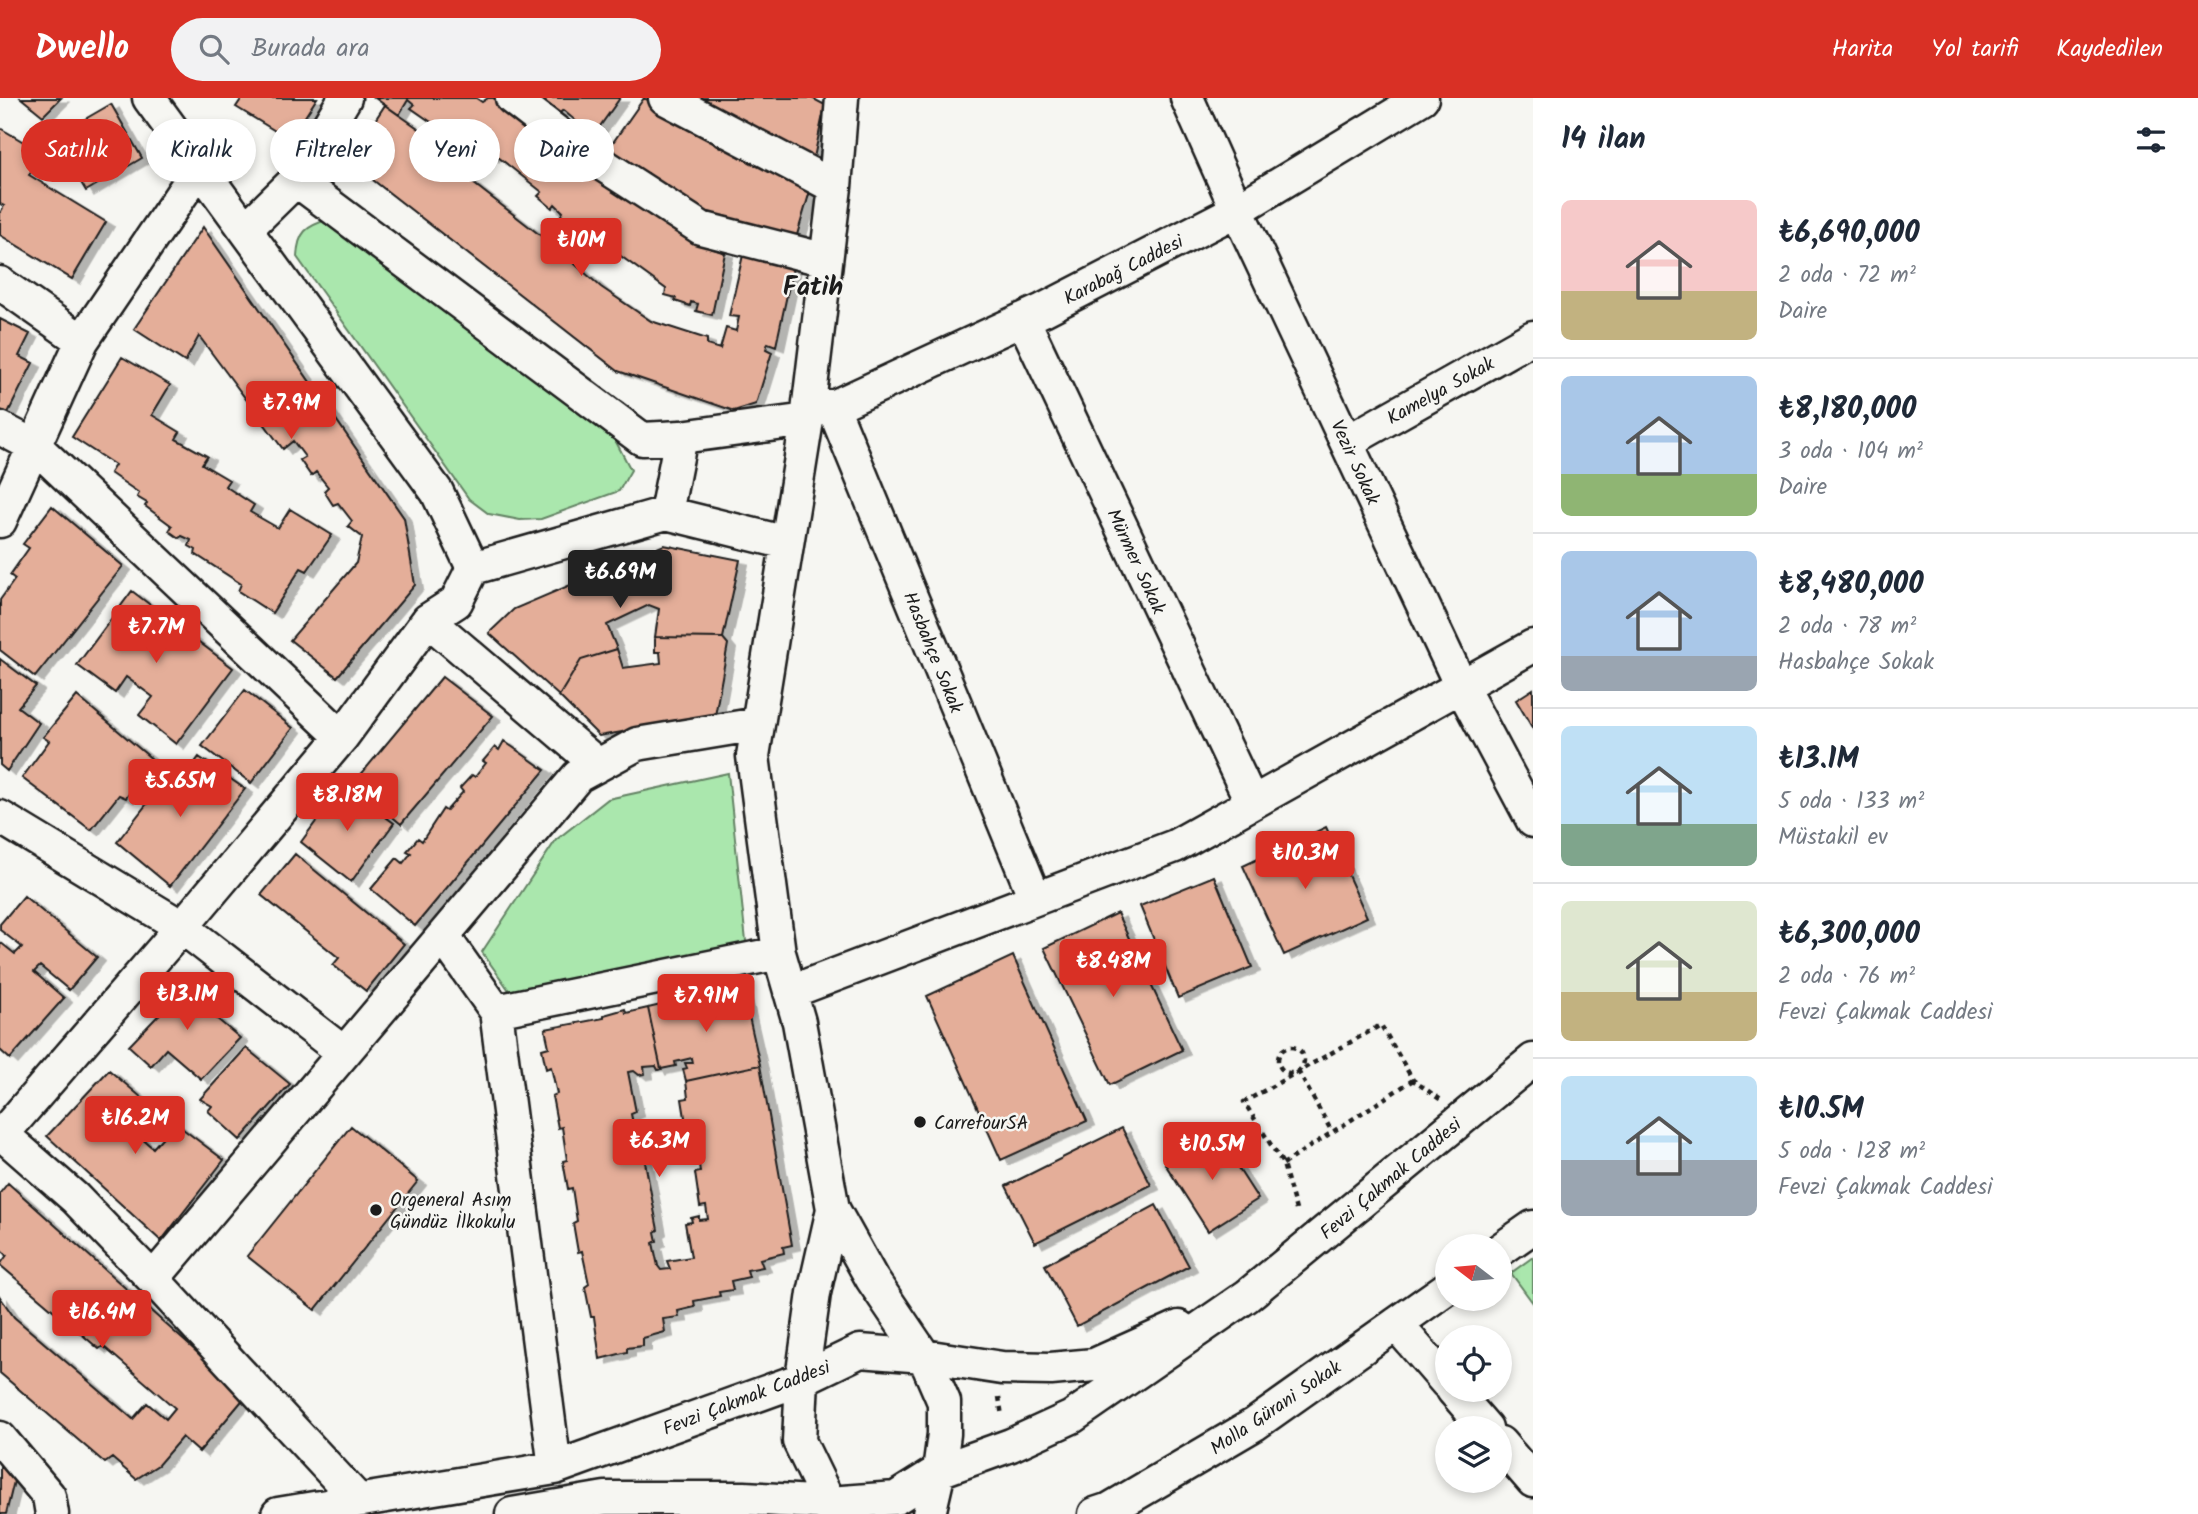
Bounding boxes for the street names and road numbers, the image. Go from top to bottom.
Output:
street label: Karabağ Caddesi [1059,227,1190,314]
street label: Kamelya Sokak [1382,350,1501,434]
street label: Vezir Sokak [1321,415,1387,510]
street label: Mürmer Sokak [1098,504,1173,620]
street label: Hasbahçe Sokak [894,587,970,718]
street label: Fevzi Çakmak Caddesi [1314,1110,1470,1248]
street label: Fevzi Çakmak Caddesi [659,1353,836,1445]
street label: Molla Gürani Sokak [1204,1353,1348,1464]

